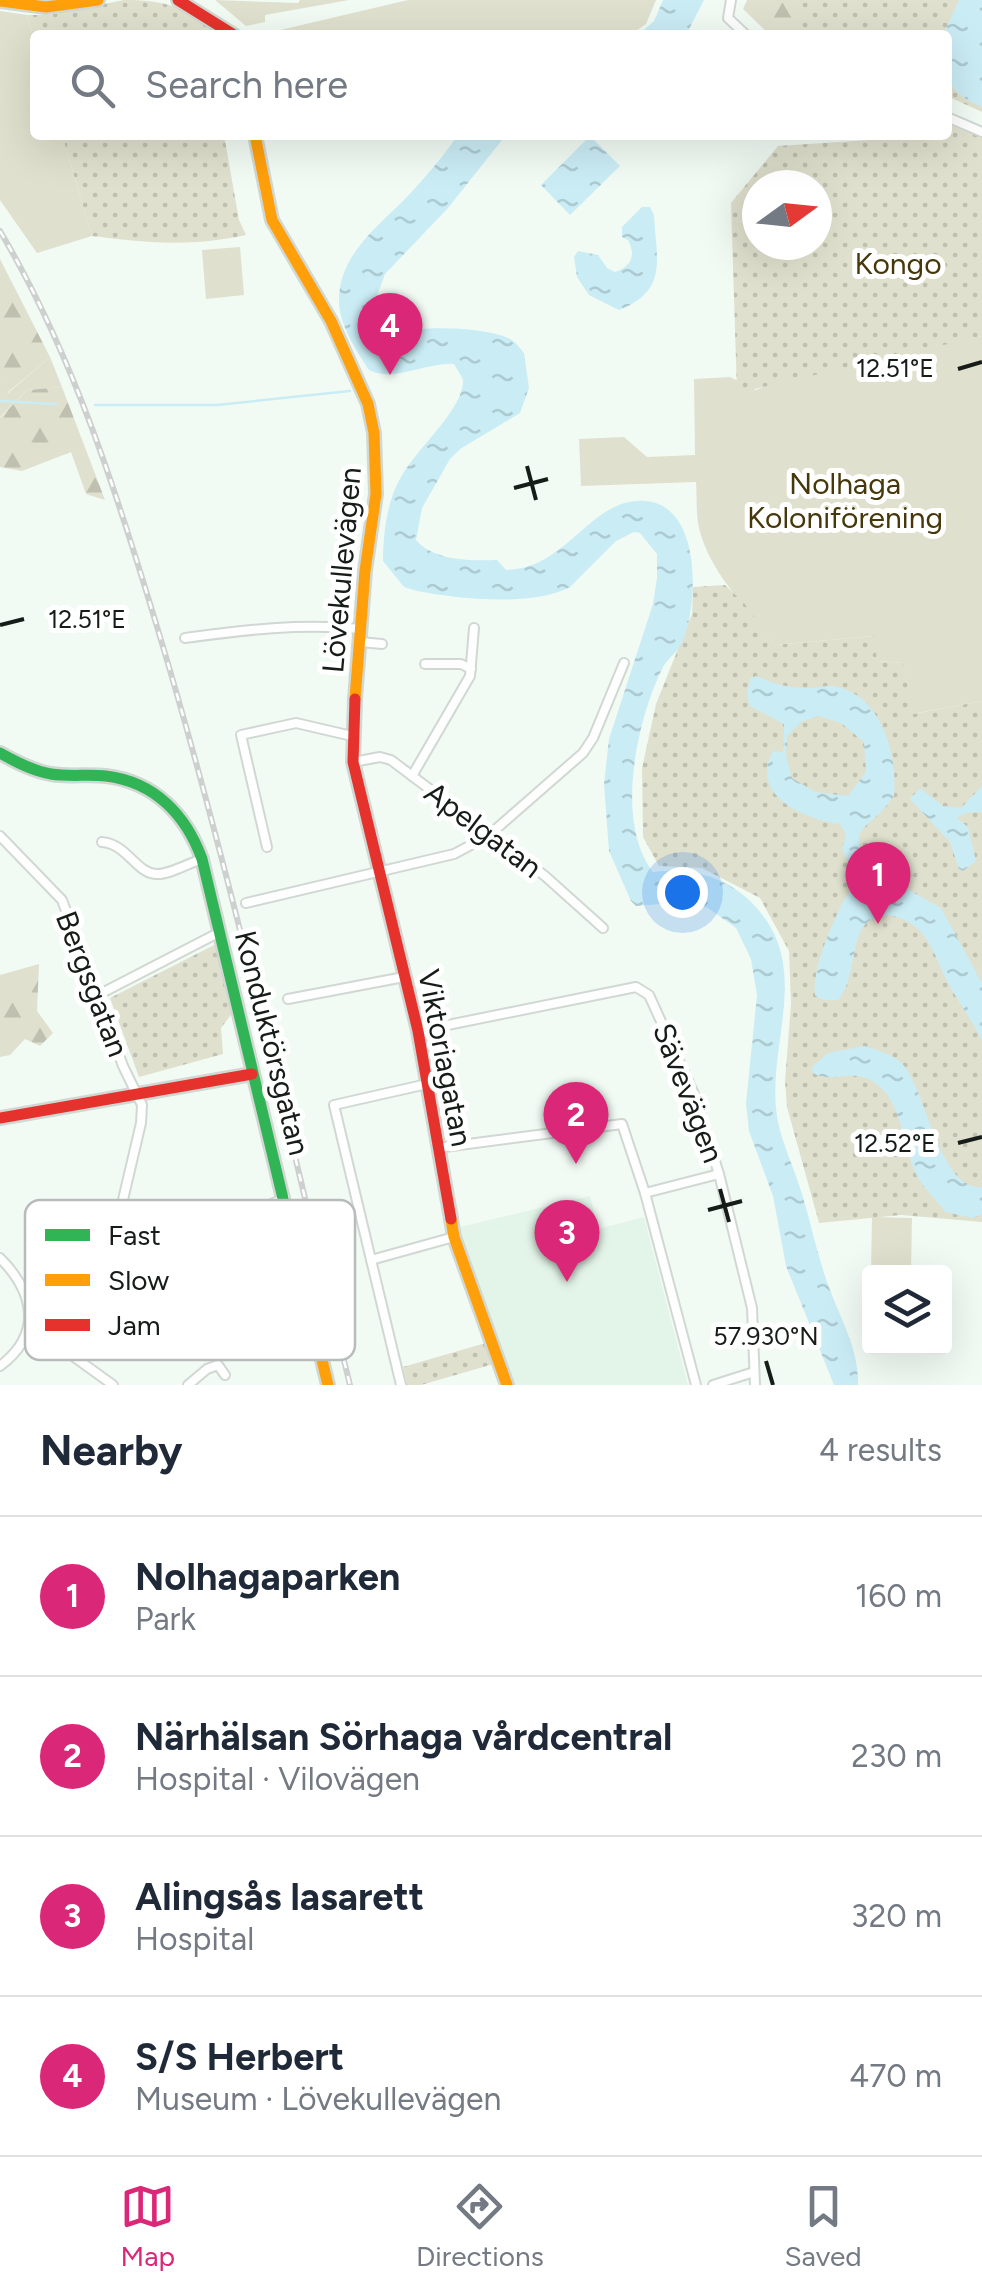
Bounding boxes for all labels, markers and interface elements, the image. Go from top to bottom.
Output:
search box [30,30,952,140]
icon: search [65,58,120,113]
text: Search here [145,62,348,108]
north arrow [742,170,832,260]
park label: Kongo [854,245,942,282]
pin: 4 [358,292,422,375]
text: 12.51°E [856,353,934,383]
park label: Nolhaga Koloniförening [747,465,943,536]
street label: Lövekullevägen [314,466,369,674]
text: 12.51°E [48,604,126,634]
street label: Apelgatan [417,774,549,886]
pin: 1 [846,842,910,924]
your location [657,867,708,918]
street label: Bergsgatan [48,906,137,1062]
street label: Konduktörsgatan [227,927,318,1159]
street label: Viktoriagatan [410,966,481,1150]
street label: Sävevägen [645,1018,732,1168]
pin: 2 [544,1082,608,1164]
text: 12.52°E [854,1128,936,1158]
legend [25,1200,355,1360]
pin: 3 [534,1200,600,1282]
text: Fast [108,1218,161,1252]
text: Slow [108,1263,169,1297]
map controls [862,1265,952,1355]
button: layers [862,1265,952,1355]
text: Jam [108,1308,161,1342]
text: 57.930°N [713,1321,819,1351]
text: Nearby [40,1425,182,1476]
text: 4 results [819,1431,942,1469]
text: Nolhagaparken [135,1554,400,1600]
text: 1 [66,1577,79,1615]
text: 160 m [855,1577,942,1615]
text: Park [135,1600,196,1638]
text: Närhälsan Sörhaga vårdcentral [135,1714,672,1760]
text: 2 [63,1737,82,1775]
text: 230 m [851,1737,942,1775]
text: Hospital · Vilovägen [135,1760,420,1798]
text: Alingsås lasarett [135,1874,424,1920]
text: 3 [64,1897,81,1935]
text: 320 m [851,1897,942,1935]
text: Hospital [135,1920,254,1958]
text: S/S Herbert [135,2034,344,2080]
text: 4 [62,2057,83,2095]
text: 470 m [849,2057,942,2095]
text: Museum · Lövekullevägen [135,2080,501,2118]
tab: Map [120,2179,175,2273]
tab: Directions [416,2179,544,2273]
tab: Saved [784,2179,862,2273]

